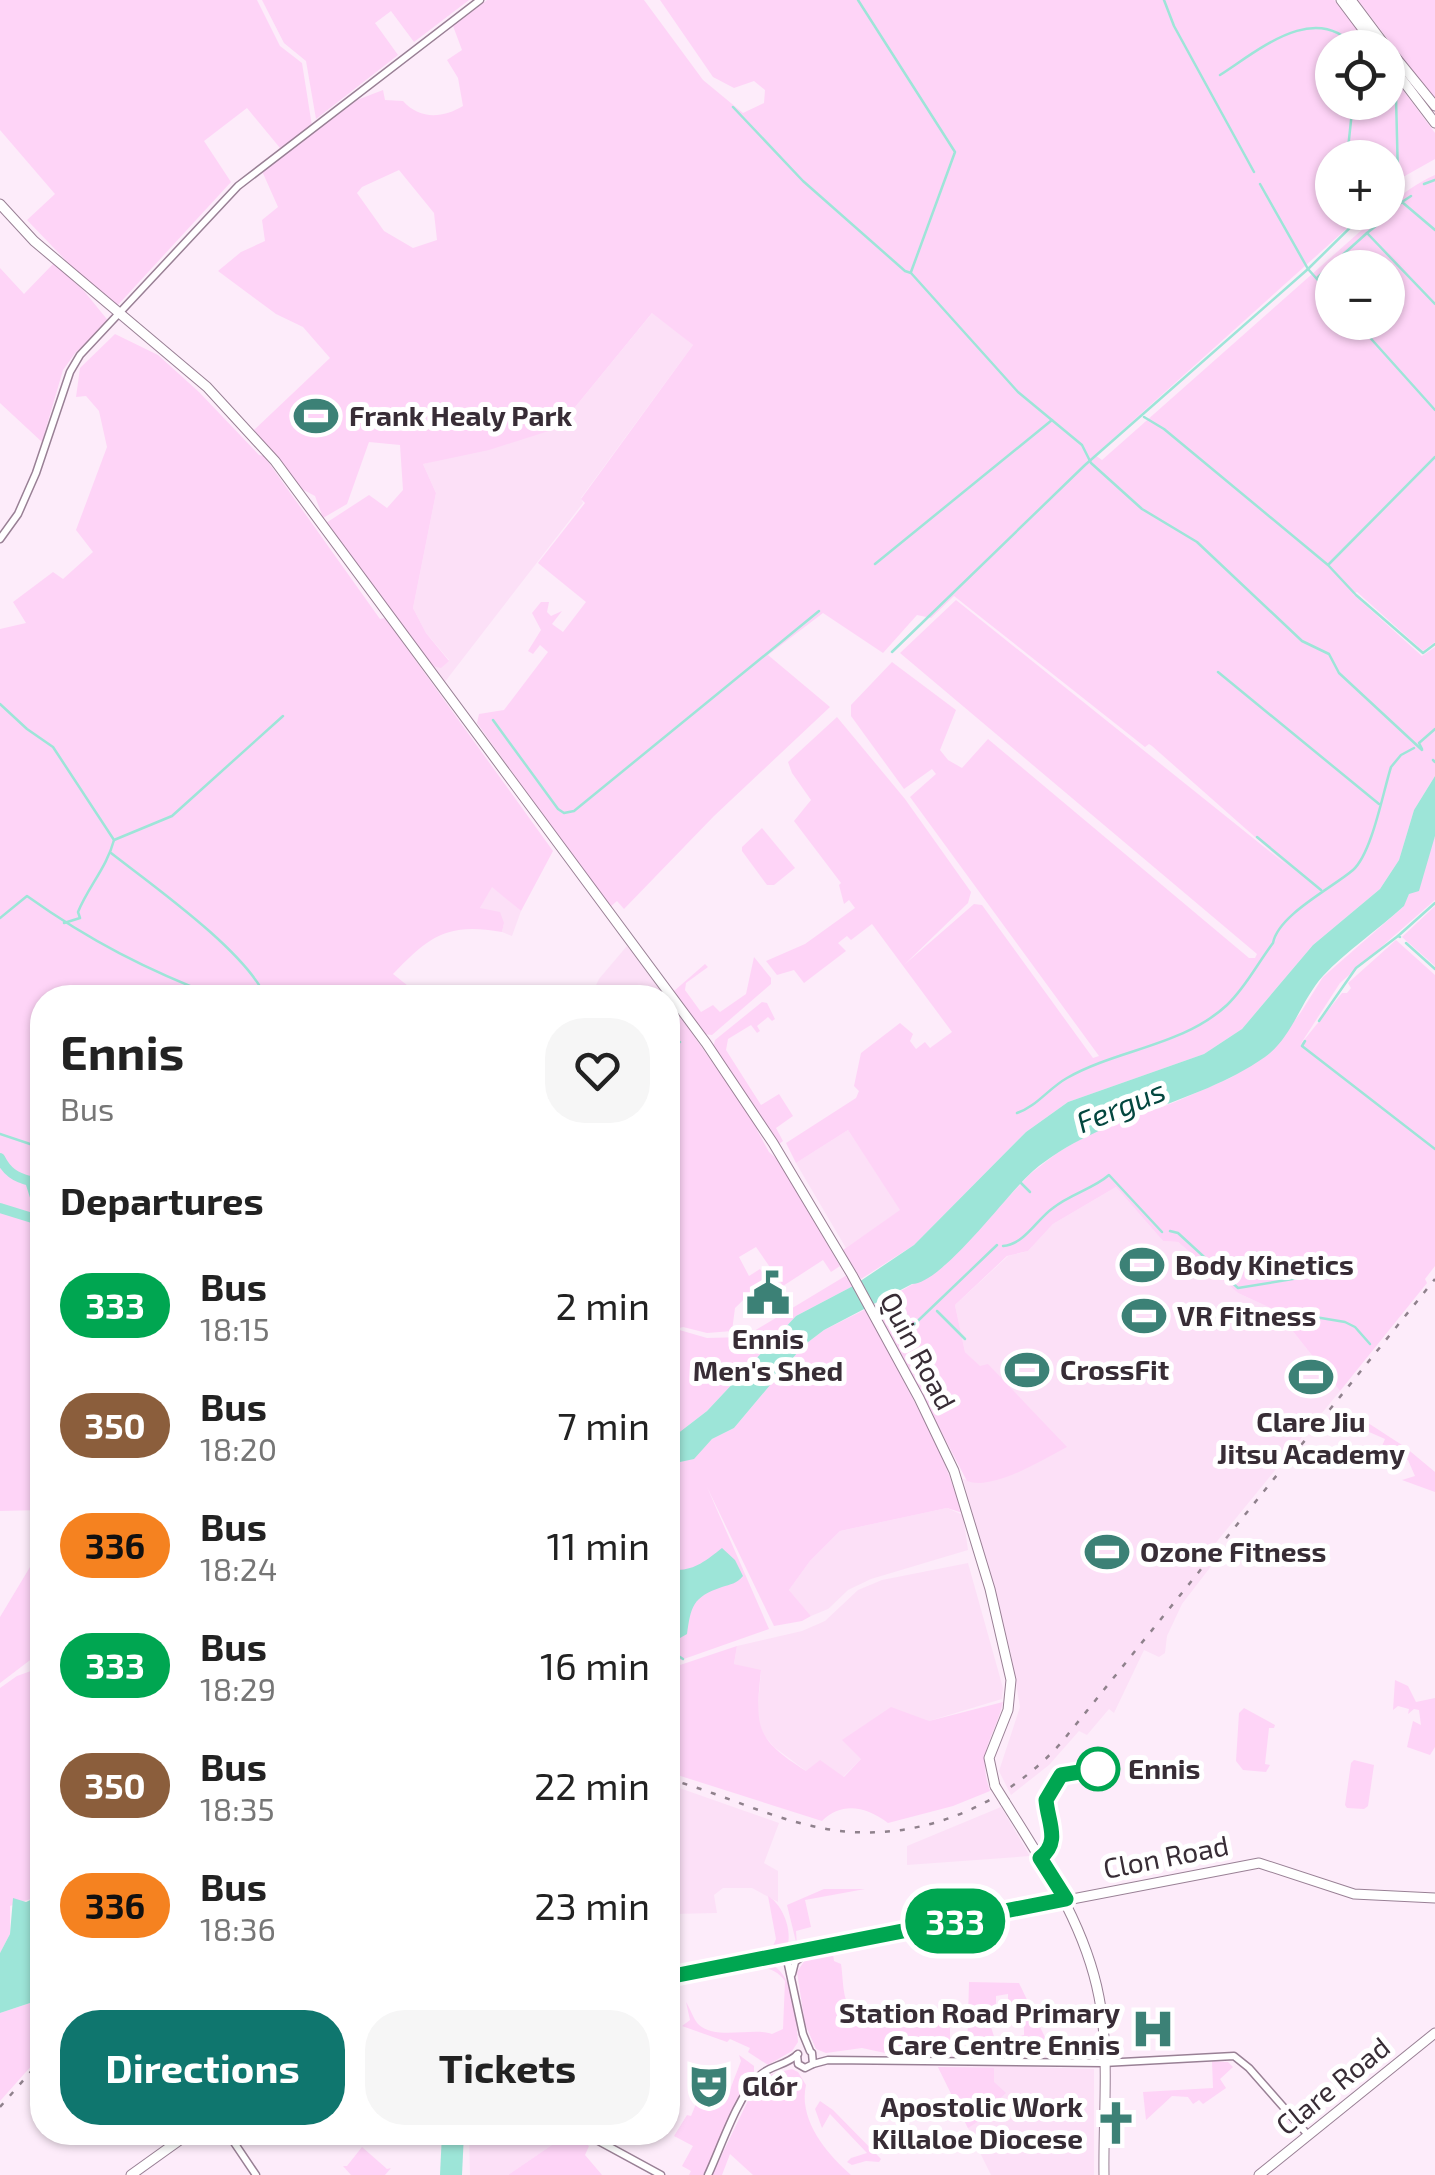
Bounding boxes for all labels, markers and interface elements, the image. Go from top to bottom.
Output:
map controls [1315,30,1405,340]
button: locate [1315,30,1405,120]
button: + [1315,140,1405,230]
button: − [1315,250,1405,340]
sports icon: Frank Healy Park [292,392,340,440]
place label: Frank Healy Park [349,398,572,432]
button: heart [545,1018,650,1123]
text: Ennis [60,1022,184,1080]
water label: Fergus [1070,1071,1170,1139]
text: Bus [60,1089,114,1127]
text: Departures [60,1177,264,1223]
sports icon: Body Kinetics [1118,1241,1166,1289]
place label: Body Kinetics [1175,1247,1354,1281]
text: Bus [200,1263,267,1309]
public building icon: Ennis Men's Shed [744,1269,792,1317]
text: 2 min [555,1282,650,1328]
text: 333 [85,1284,145,1326]
street label: Quin Road [874,1286,964,1415]
sports icon: VR Fitness [1120,1292,1168,1340]
place label: VR Fitness [1177,1298,1316,1332]
text: 18:15 [200,1309,270,1347]
place label: Ennis Men's Shed [693,1321,843,1387]
sports icon: CrossFit [1003,1346,1051,1394]
place label: CrossFit [1060,1352,1169,1386]
sports icon: Clare Jiu Jitsu Academy [1287,1353,1335,1401]
text: Bus [200,1383,267,1429]
text: 7 min [557,1402,650,1448]
text: 350 [84,1404,146,1446]
place label: Clare Jiu Jitsu Academy [1217,1404,1405,1470]
text: 18:20 [200,1429,277,1467]
text: Bus [200,1503,267,1549]
text: 11 min [546,1522,650,1568]
text: 336 [85,1524,145,1566]
sports icon: Ozone Fitness [1083,1528,1131,1576]
place label: Ozone Fitness [1140,1534,1326,1568]
text: 18:24 [200,1549,277,1587]
text: Bus [200,1623,267,1669]
text: 16 min [540,1642,650,1688]
text: 333 [85,1644,145,1686]
text: 18:29 [200,1669,276,1707]
text: Bus [200,1743,267,1789]
marker: Ennis [1077,1748,1119,1790]
place label: Ennis [1128,1751,1200,1785]
text: 22 min [534,1762,650,1808]
text: 350 [84,1764,146,1806]
text: 18:35 [200,1789,275,1827]
street label: Clon Road [1100,1827,1231,1885]
text: Bus [200,1863,267,1909]
text: 23 min [534,1882,650,1928]
text: 336 [85,1884,145,1926]
line badge: 333 [898,1888,1012,1954]
text: 333 [925,1900,985,1942]
text: 18:36 [200,1909,276,1947]
place label: Station Road Primary Care Centre Ennis [839,1995,1120,2061]
hospital icon: Station Road Primary Care Centre Ennis [1129,2005,1177,2053]
button: Directions [60,2010,345,2125]
button: Tickets [365,2010,650,2125]
street label: Clare Road [1269,2029,1396,2141]
theatre icon: Glór [685,2062,733,2110]
place label: Glór [742,2068,798,2102]
place label: Apostolic Work Killaloe Diocese [872,2089,1083,2155]
church icon: Apostolic Work Killaloe Diocese [1092,2099,1140,2147]

